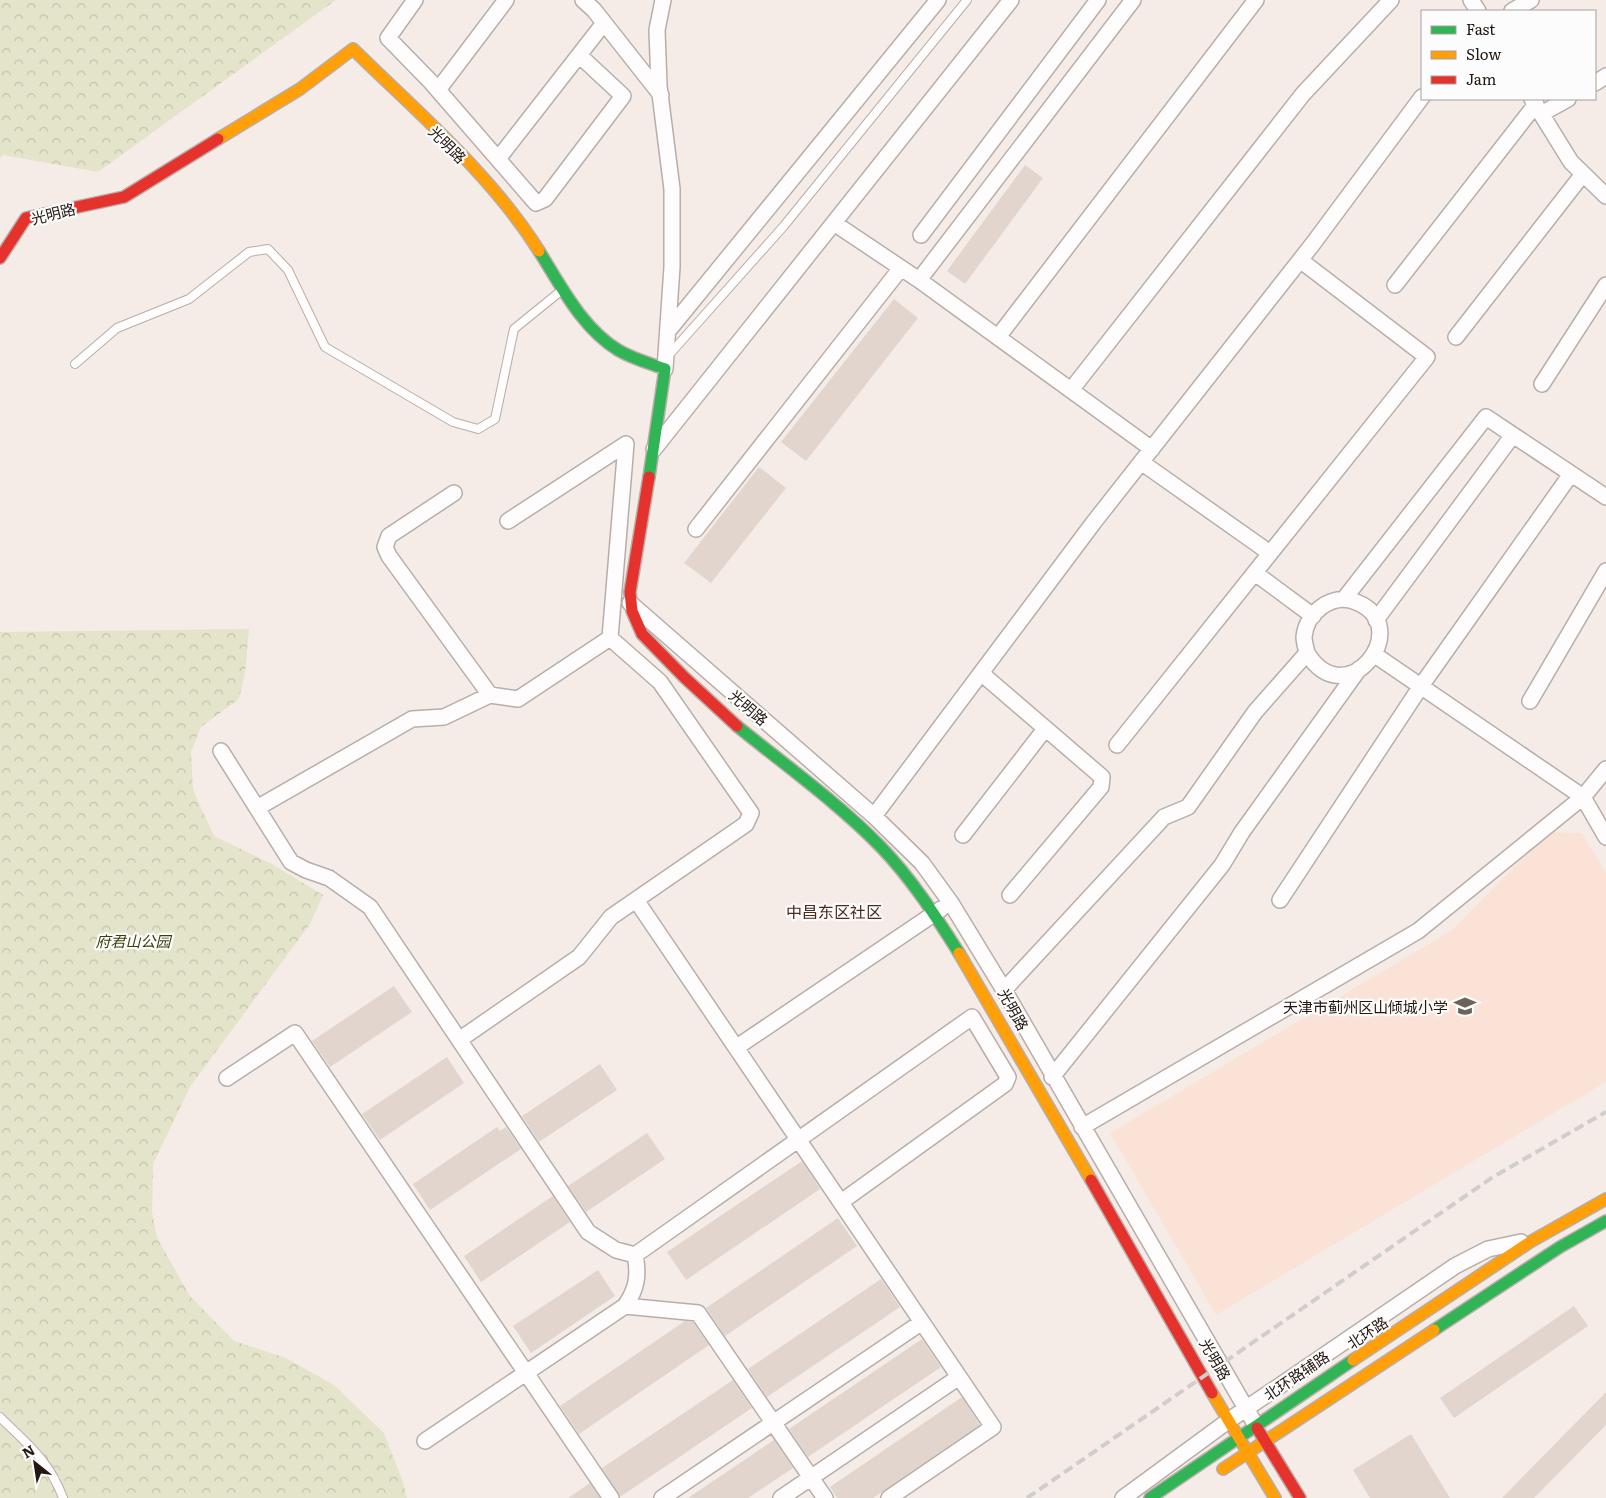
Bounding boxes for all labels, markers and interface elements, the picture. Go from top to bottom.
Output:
legend [1421,10,1596,100]
text: Fast [1466,17,1495,40]
text: Slow [1466,42,1501,65]
text: Jam [1466,67,1497,90]
street label: 光明路 [424,120,472,168]
street label: 光明路 [28,196,78,230]
street label: 光明路 [724,684,774,730]
district label: 中昌东区社区 [786,899,882,923]
park label: 府君山公园 [95,929,172,952]
street label: 光明路 [993,984,1035,1034]
school or university icon: 天津市蓟州区山倾城小学 [1452,993,1478,1019]
place label: 天津市蓟州区山倾城小学 [1283,995,1448,1018]
street label: 北环路 [1342,1310,1392,1354]
street label: 光明路 [1195,1334,1237,1384]
street label: 北环路辅路 [1258,1344,1334,1406]
north arrow [10,1438,60,1488]
text: N [18,1439,38,1462]

